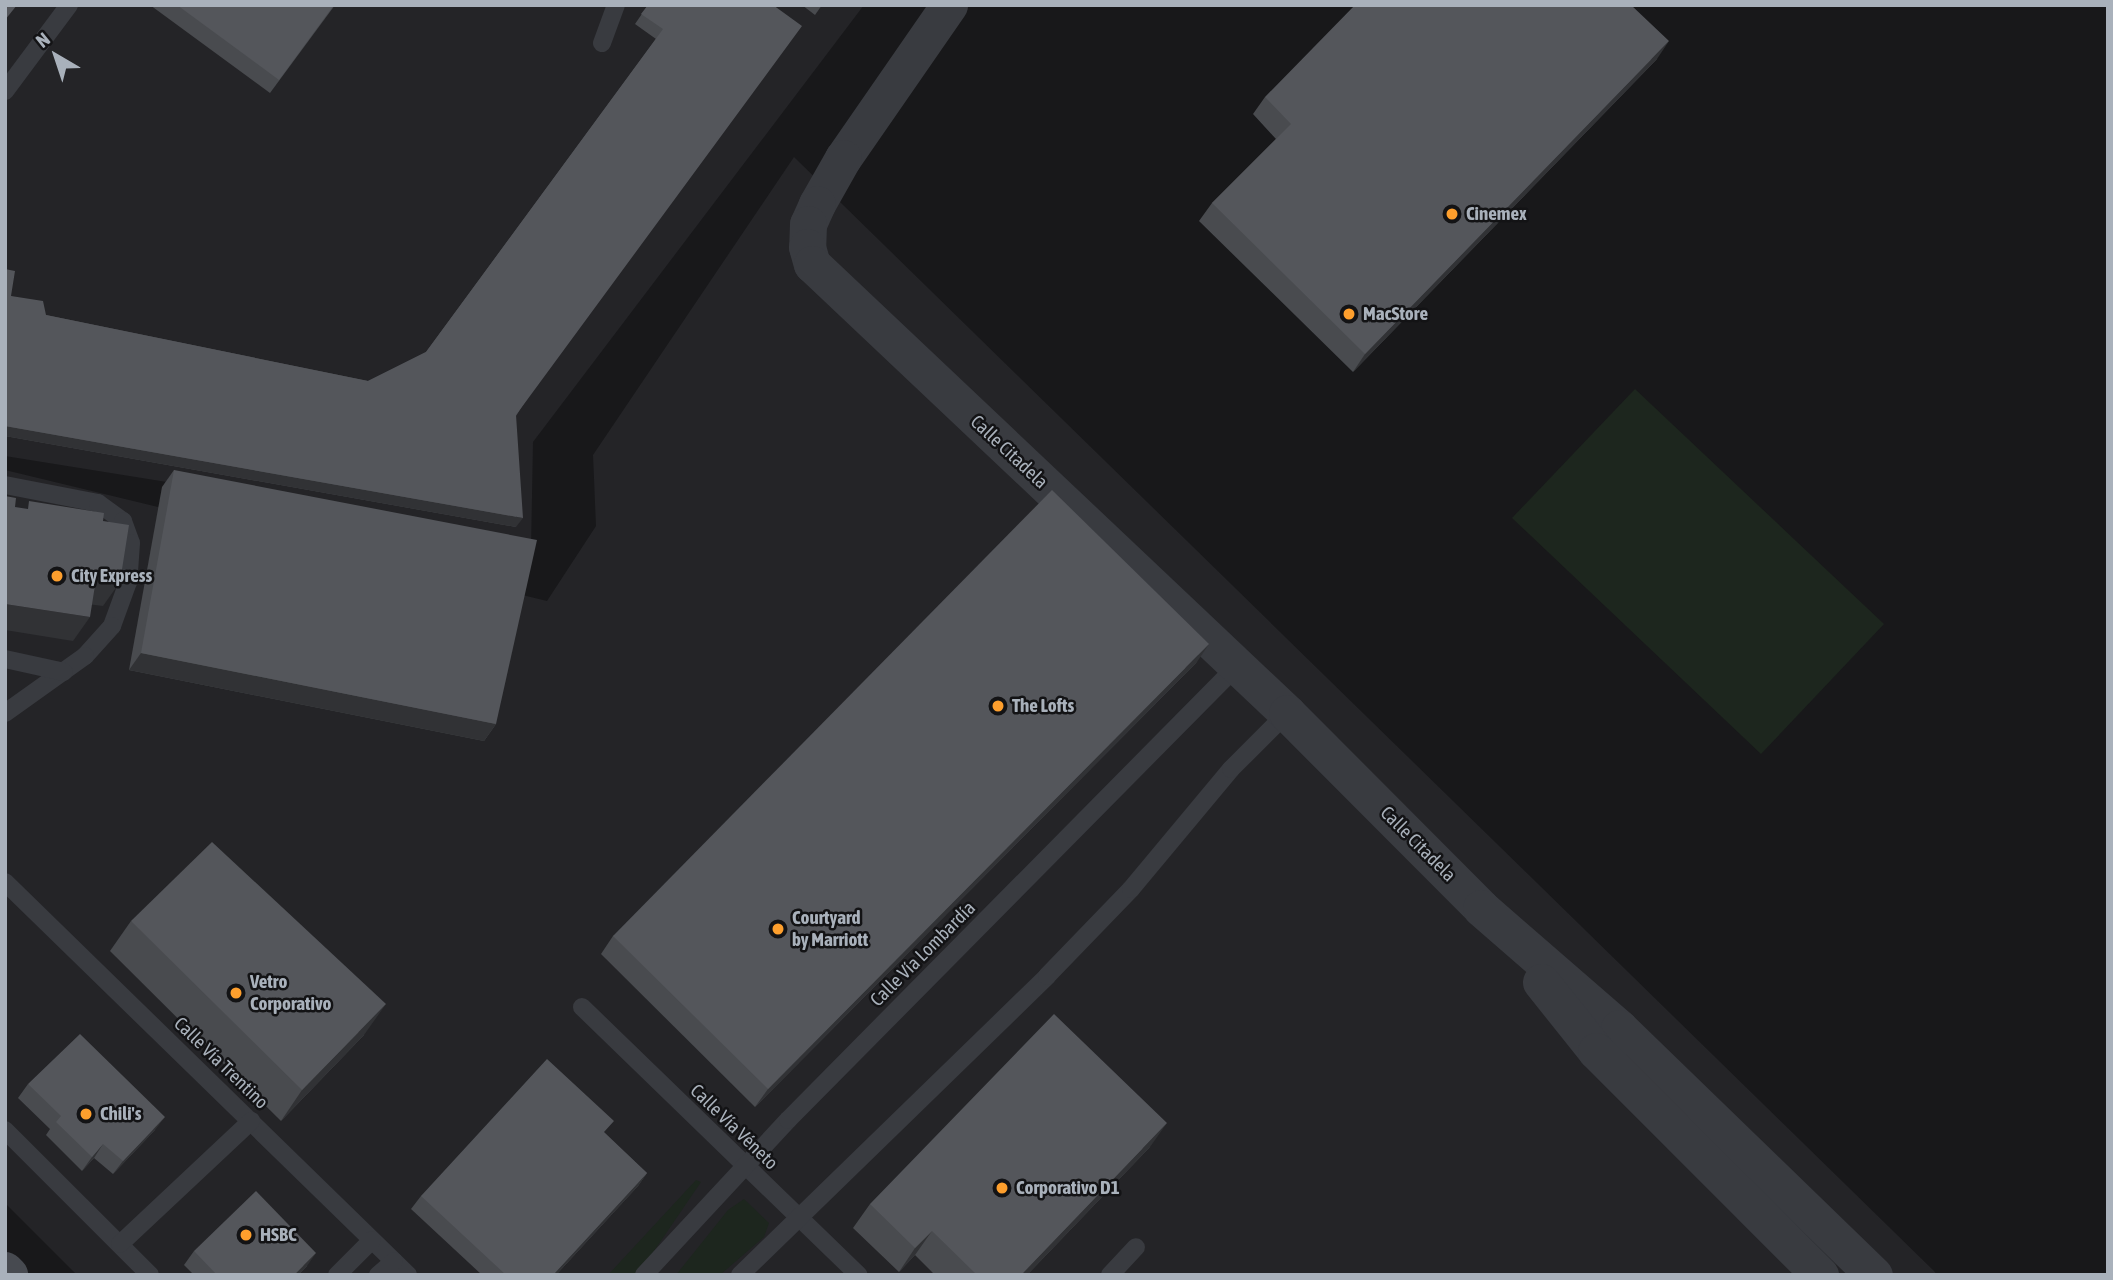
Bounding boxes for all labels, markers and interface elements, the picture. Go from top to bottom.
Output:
north arrow [21,21,91,91]
text: N [32,28,54,52]
place label: Cinemex [1466,203,1527,225]
marker: Cinemex [1444,206,1460,222]
place label: MacStore [1363,303,1428,325]
marker: MacStore [1341,306,1357,322]
street label: Calle Citadela [966,411,1052,493]
place label: City Express [71,565,152,587]
marker: City Express [49,568,65,584]
place label: The Lofts [1012,695,1074,717]
marker: The Lofts [990,698,1006,714]
street label: Calle Citadela [1376,802,1460,886]
street label: Calle Vía Lombardía [866,897,980,1011]
place label: Courtyard by Marriott [792,907,868,951]
marker: Courtyard by Marriott [770,921,786,937]
place label: Vetro Corporativo [250,971,331,1015]
marker: Vetro Corporativo [228,985,244,1001]
street label: Calle Vía Trentino [169,1012,273,1114]
street label: Calle Vía Véneto [685,1080,783,1174]
place label: Chili's [100,1103,141,1125]
marker: Chili's [78,1106,94,1122]
place label: Corporativo D1 [1016,1177,1120,1199]
marker: Corporativo D1 [994,1180,1010,1196]
place label: HSBC [260,1224,297,1246]
marker: HSBC [238,1227,254,1243]

